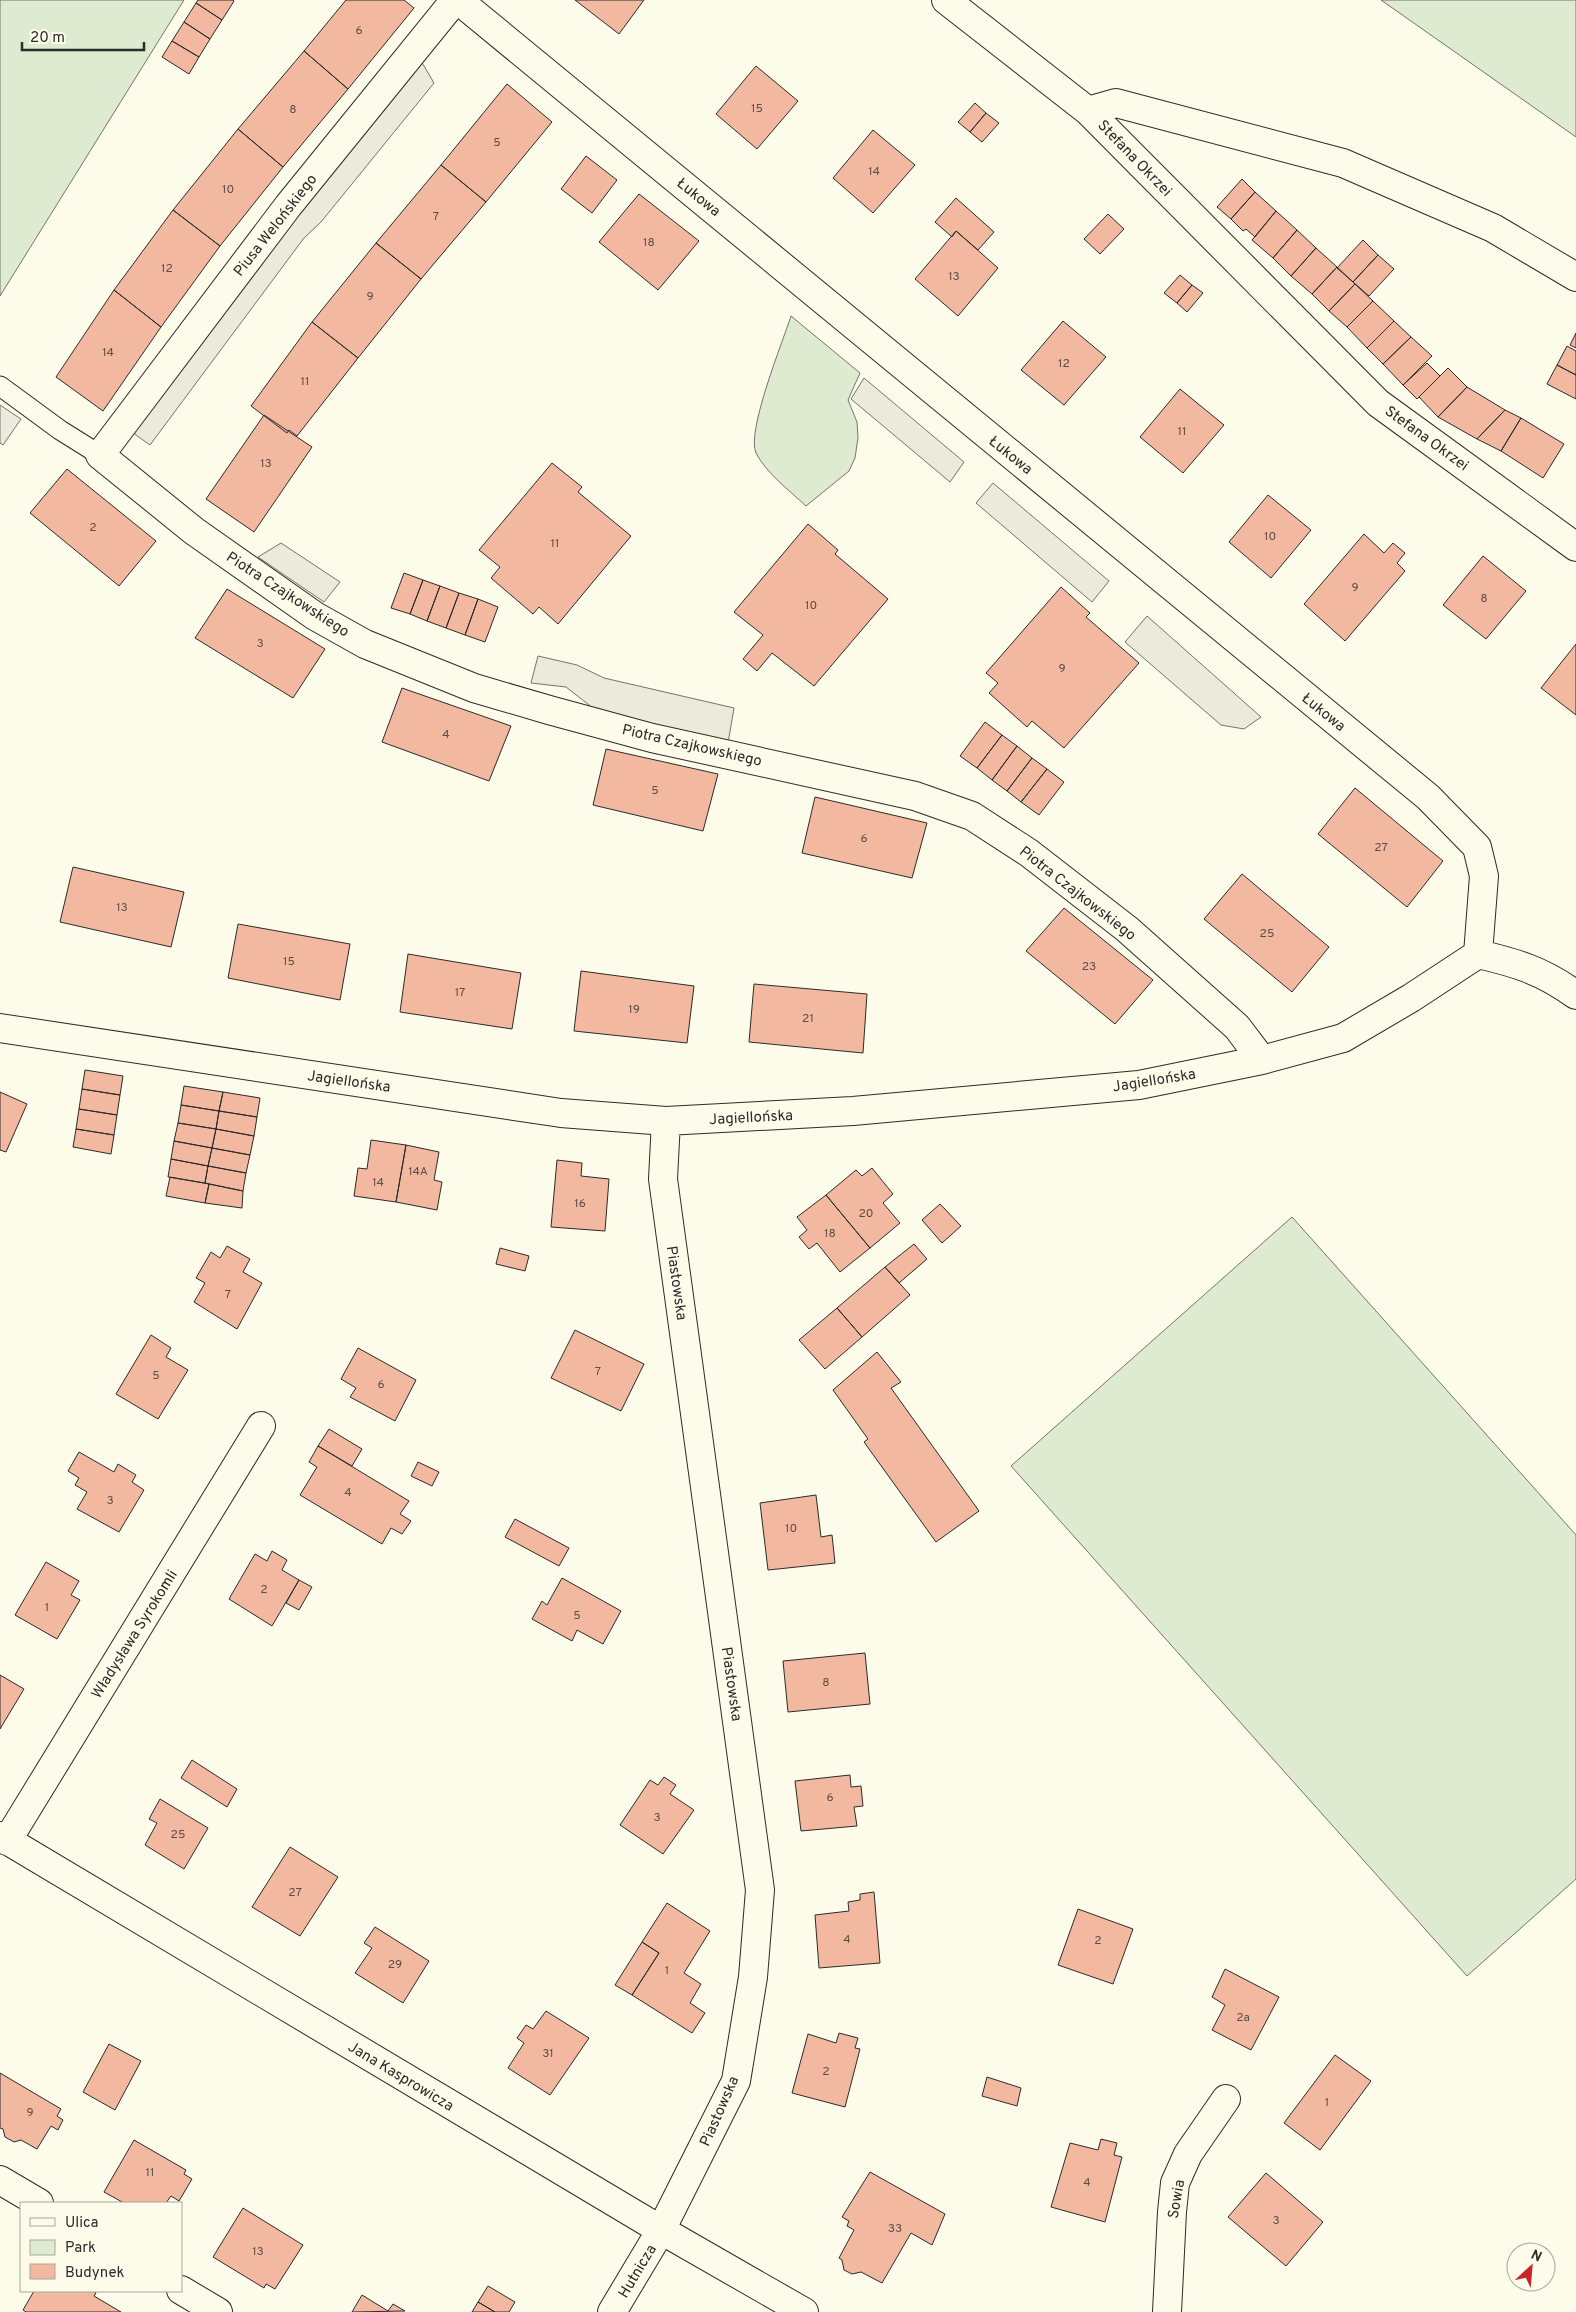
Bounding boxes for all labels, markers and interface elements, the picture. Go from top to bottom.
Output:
scale bar [22,20,145,52]
house number: 6 [355,23,363,39]
text: 20 m [30,29,65,48]
house number: 15 [751,101,763,117]
house number: 8 [289,102,297,118]
street label: Stefana Okrzei [1093,117,1175,201]
house number: 5 [493,135,501,151]
house number: 14 [868,164,880,180]
street label: Piusa Welońskiego [230,171,322,281]
street label: Łukowa [672,175,724,222]
house number: 10 [222,182,234,198]
house number: 7 [433,209,439,225]
house number: 18 [643,235,655,251]
house number: 12 [161,261,173,277]
house number: 13 [948,269,960,285]
house number: 9 [366,289,374,305]
house number: 14 [102,345,114,361]
house number: 12 [1058,356,1070,372]
house number: 11 [301,374,309,390]
street label: Stefana Okrzei [1380,402,1472,476]
house number: 11 [1178,424,1186,440]
street label: Łukowa [984,433,1036,480]
house number: 13 [260,456,272,472]
house number: 2 [89,520,97,536]
house number: 10 [1264,529,1276,545]
house number: 11 [551,536,559,552]
street label: Piotra Czajkowskiego [222,548,352,642]
house number: 9 [1351,580,1359,596]
house number: 8 [1480,591,1488,607]
house number: 10 [805,598,817,614]
house number: 3 [256,636,264,652]
house number: 9 [1058,661,1066,677]
street label: Łukowa [1297,690,1349,737]
street label: Piotra Czajkowskiego [620,721,764,772]
house number: 4 [442,727,450,743]
house number: 5 [651,783,659,799]
house number: 6 [860,831,868,847]
house number: 27 [1374,840,1388,856]
street label: Piotra Czajkowskiego [1015,843,1139,946]
house number: 13 [116,900,128,916]
house number: 25 [1260,926,1274,942]
house number: 15 [283,954,295,970]
house number: 23 [1082,959,1096,975]
house number: 17 [455,985,465,1001]
house number: 19 [628,1002,640,1018]
house number: 21 [802,1011,814,1027]
street label: Jagiellońska [1111,1066,1197,1097]
street label: Jagiellońska [306,1067,392,1098]
street label: Jagiellońska [709,1107,794,1130]
house number: 14A [408,1164,428,1180]
house number: 14 [372,1175,384,1191]
house number: 16 [574,1196,586,1212]
house number: 20 [858,1206,874,1222]
house number: 18 [824,1226,836,1242]
street label: Piastowska [661,1245,690,1322]
house number: 7 [225,1287,231,1303]
house number: 7 [595,1364,601,1380]
house number: 5 [152,1368,160,1384]
house number: 6 [377,1377,385,1393]
house number: 4 [344,1485,352,1501]
house number: 3 [106,1493,114,1509]
house number: 10 [785,1521,797,1537]
street label: Władysława Syrokomli [88,1567,183,1703]
house number: 2 [260,1582,268,1598]
house number: 1 [45,1600,49,1616]
house number: 5 [573,1608,581,1624]
street label: Piastowska [716,1646,745,1723]
house number: 8 [822,1675,830,1691]
house number: 6 [826,1790,834,1806]
house number: 3 [653,1810,661,1826]
house number: 25 [171,1827,185,1843]
house number: 27 [288,1885,302,1901]
house number: 4 [843,1932,851,1948]
house number: 2 [1094,1933,1102,1949]
house number: 29 [388,1957,402,1973]
house number: 1 [665,1963,669,1979]
house number: 2a [1236,2010,1250,2026]
street label: Jana Kasprowicza [344,2038,457,2116]
house number: 31 [542,2046,554,2062]
house number: 2 [822,2064,830,2080]
street label: Piastowska [696,2074,744,2150]
house number: 1 [1325,2095,1329,2111]
house number: 9 [26,2105,34,2121]
house number: 11 [146,2165,154,2181]
house number: 4 [1083,2175,1091,2191]
street label: Sowia [1165,2178,1190,2220]
legend [20,2202,182,2292]
house number: 3 [1272,2213,1280,2229]
text: Ulica [65,2214,98,2233]
house number: 33 [888,2221,902,2237]
text: Park [65,2239,96,2258]
street label: Hutnicza [615,2242,662,2302]
north arrow [1506,2242,1556,2292]
house number: 13 [252,2244,264,2260]
text: N [1528,2247,1544,2267]
text: Budynek [65,2264,124,2283]

